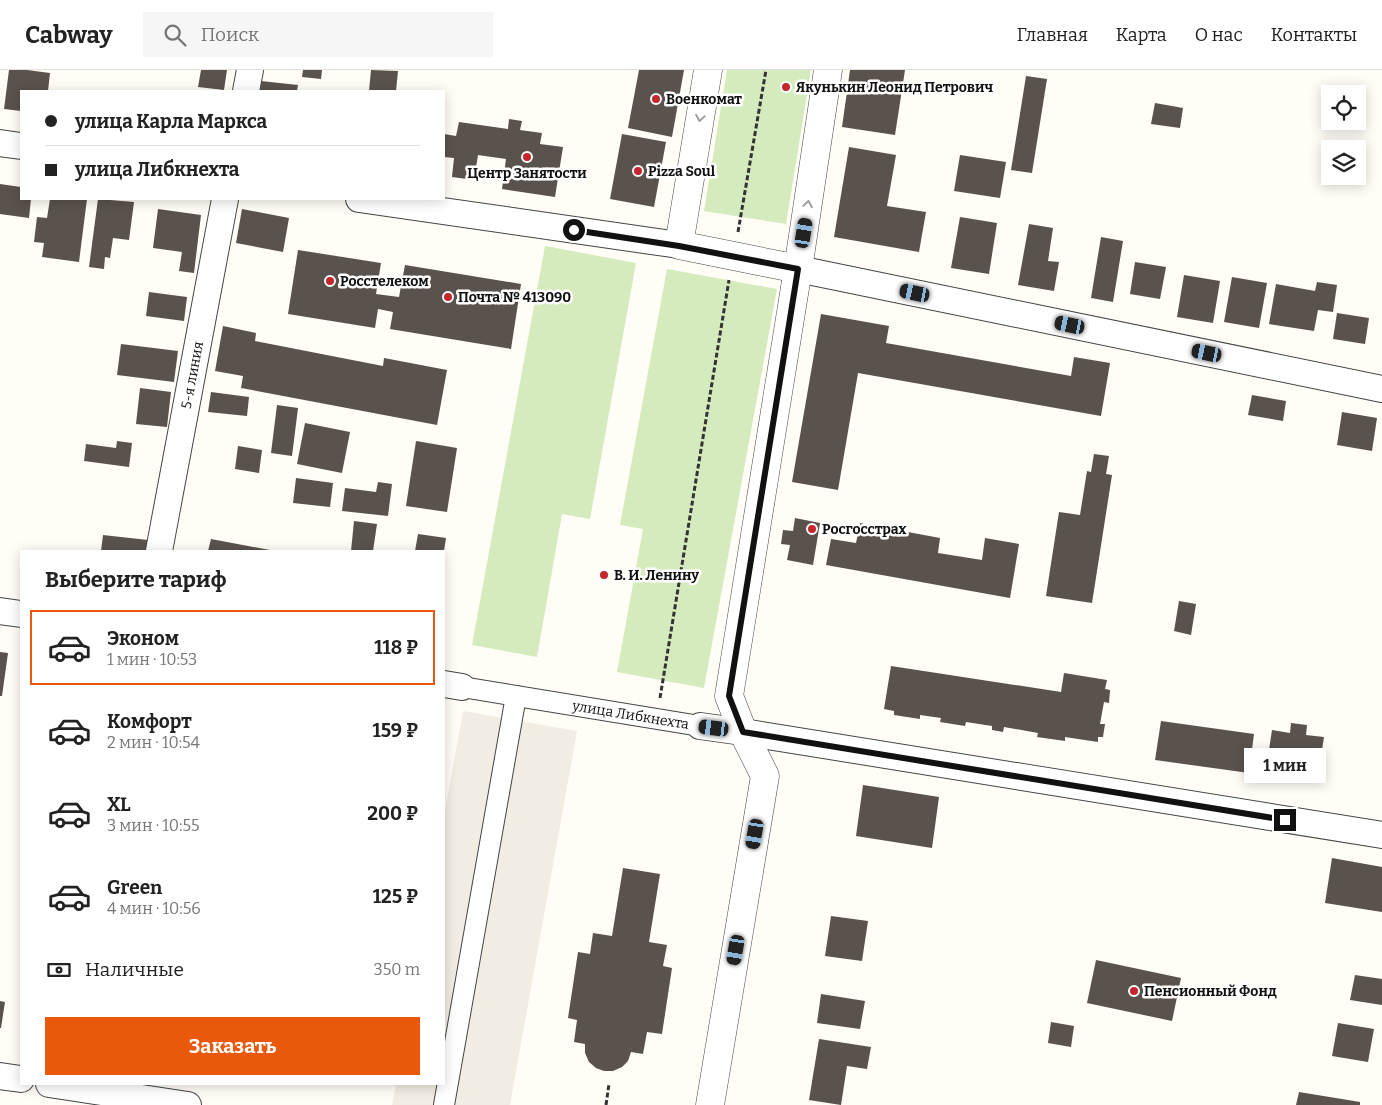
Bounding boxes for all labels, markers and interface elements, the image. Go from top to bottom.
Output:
search box [143,12,493,57]
text: Cabway [25,21,113,49]
icon: search [161,21,189,49]
text: Поиск [201,23,259,46]
text: Главная [1017,24,1088,46]
text: Карта [1116,24,1167,46]
text: О нас [1195,24,1243,46]
text: Контакты [1271,24,1357,46]
place label: Якунькин Леонид Петрович [796,79,993,96]
marker: Якунькин Леонид Петрович [780,81,792,93]
map controls [1321,85,1366,185]
button: locate [1321,85,1366,130]
place label: Военкомат [666,91,742,108]
marker: Военкомат [650,93,662,105]
text: улица Карла Маркса [75,110,267,133]
one-way arrow [696,114,706,122]
button: layers [1321,140,1366,185]
marker: Центр Занятости [521,151,533,163]
text: улица Либкнехта [75,158,240,181]
place label: Pizza Soul [648,163,716,180]
place label: Центр Занятости [467,165,587,182]
marker: Pizza Soul [632,165,644,177]
one-way arrow [802,200,813,208]
car [794,217,813,249]
route start [563,219,585,241]
place label: Росстелеком [340,273,429,290]
marker: Росстелеком [324,275,336,287]
car [898,283,931,303]
place label: Почта № 413090 [458,289,571,306]
marker: Почта № 413090 [442,291,454,303]
car [1053,315,1086,335]
street label: 5-я линия [177,340,207,410]
car [1190,343,1223,363]
place label: Росгосстрах [822,521,907,538]
marker: Росгосстрах [806,523,818,535]
text: Выберите тариф [45,566,226,593]
place label: В. И. Ленину [614,567,699,584]
marker: В. И. Ленину [598,569,610,581]
icon: car [47,625,92,670]
text: Эконом [107,627,179,650]
text: 118 ₽ [374,636,418,659]
text: 1 мин · 10:53 [107,650,197,669]
street label: улица Либкнехта [570,697,691,733]
icon: car [47,708,92,753]
text: Комфорт [107,710,192,733]
text: 159 ₽ [372,719,418,742]
car [698,719,729,737]
text: 2 мин · 10:54 [107,733,200,752]
callout: 1 мин [1244,748,1326,782]
text: 1 мин [1263,756,1307,775]
icon: car [47,791,92,836]
text: XL [107,793,131,816]
text: 200 ₽ [367,802,418,825]
route end [1274,809,1296,831]
text: 3 мин · 10:55 [107,816,200,835]
car [745,818,764,850]
icon: car [47,874,92,919]
text: Green [107,876,162,899]
text: 125 ₽ [373,885,418,908]
text: 4 мин · 10:56 [107,899,201,918]
car [726,934,745,966]
icon: cash [45,956,73,984]
text: Наличные [85,958,184,981]
text: 350 m [374,960,420,979]
place label: Пенсионный Фонд [1144,983,1277,1000]
marker: Пенсионный Фонд [1128,985,1140,997]
button: Заказать [45,1017,420,1075]

